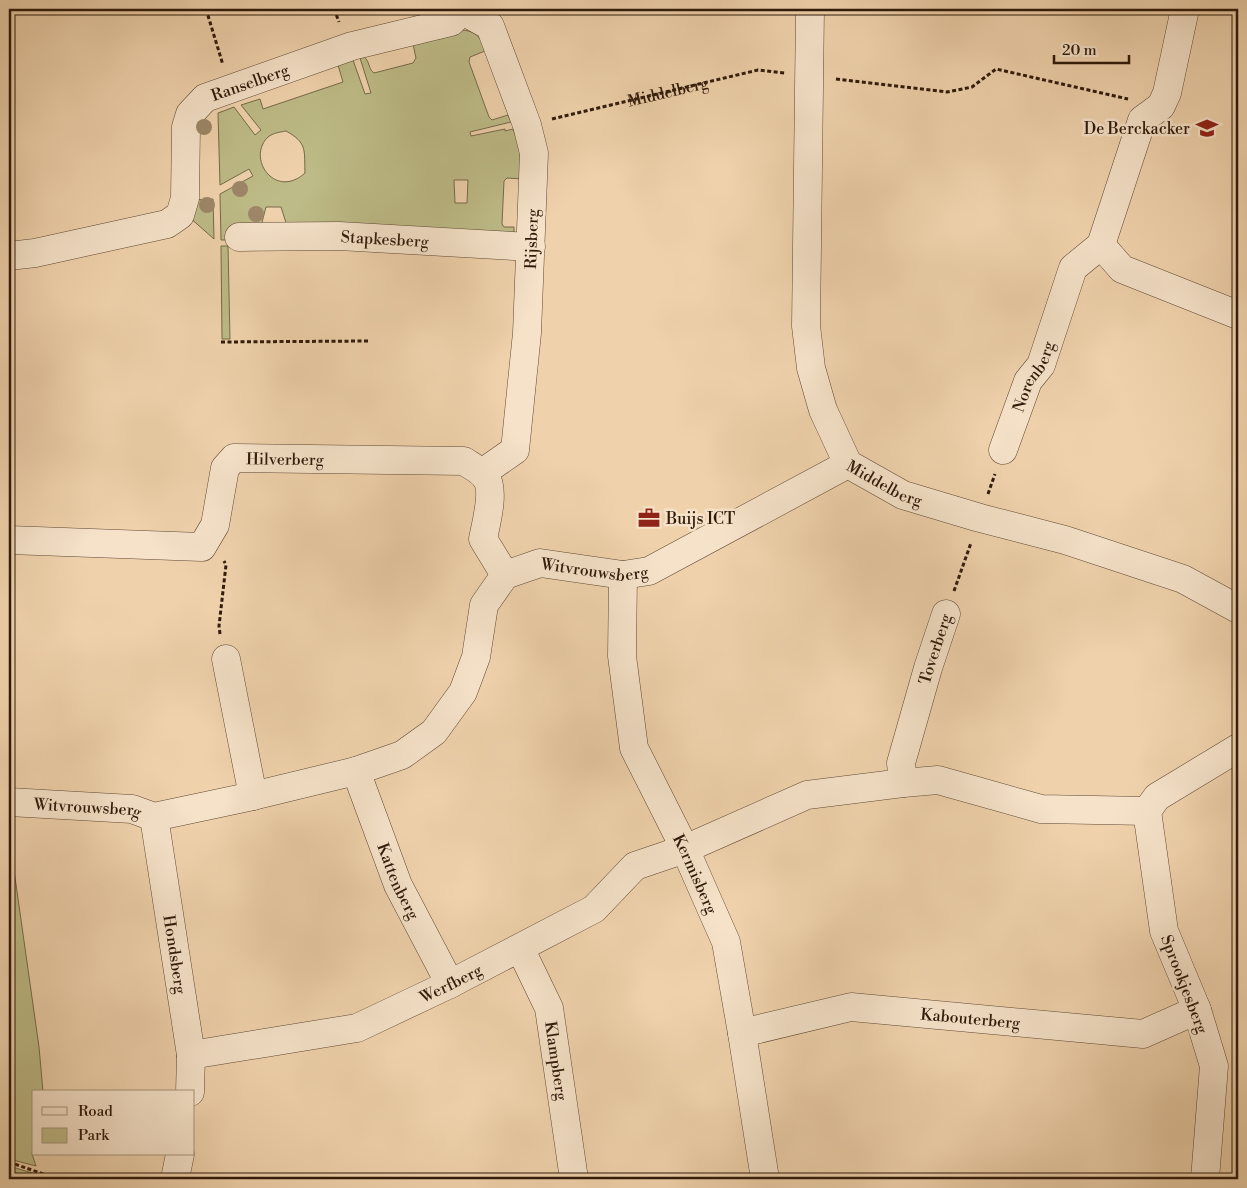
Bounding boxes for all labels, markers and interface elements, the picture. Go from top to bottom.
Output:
scale bar [1054,32,1130,64]
text: 20 m [1062,41,1097,60]
street label: Ranselberg [209,60,293,106]
street label: Middelberg [625,73,711,112]
school or university icon: De Berckacker [1194,115,1220,141]
place label: De Berckacker [1084,119,1190,139]
street label: Rijsberg [521,208,543,270]
street label: Stapkesberg [340,227,430,252]
street label: Norenberg [1009,338,1059,415]
street label: Hilverberg [246,449,325,470]
street label: Middelberg [843,456,925,511]
office icon: Buijs ICT [636,505,662,531]
place label: Buijs ICT [665,509,735,529]
street label: Witvrouwsberg [538,554,650,586]
street label: Toverberg [915,611,957,687]
street label: Witvrouwsberg [32,794,145,823]
street label: Kermisberg [668,831,722,918]
street label: Kattenberg [372,840,424,924]
street label: Hondsberg [158,914,190,996]
street label: Sprookjesberg [1156,932,1212,1037]
street label: Werfberg [416,960,486,1008]
street label: Kabouterberg [919,1004,1022,1034]
street label: Klampberg [540,1020,572,1103]
legend [32,1090,195,1156]
text: Road [78,1102,113,1121]
text: Park [78,1126,110,1145]

